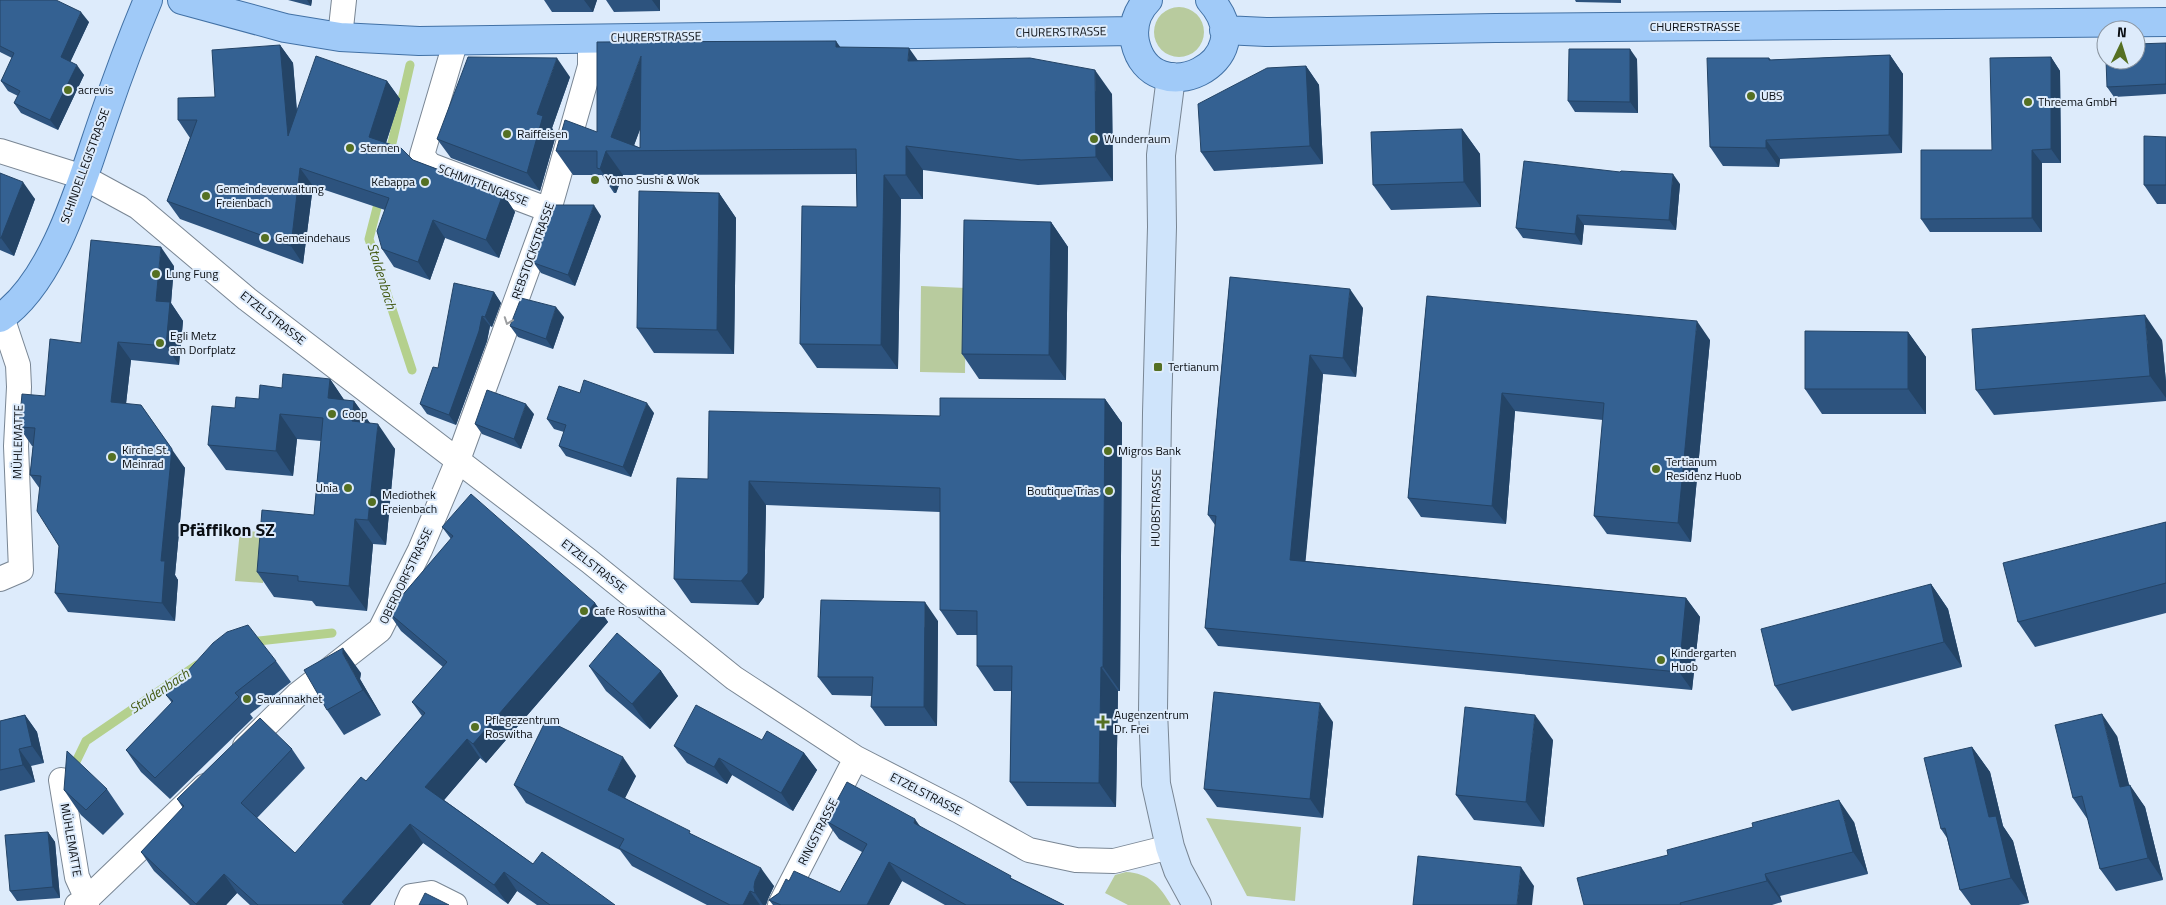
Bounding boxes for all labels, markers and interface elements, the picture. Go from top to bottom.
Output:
street label: CHURERSTRASSE [1650,17,1741,36]
north arrow [2096,20,2146,70]
street label: CHURERSTRASSE [1016,21,1107,42]
text: N [2116,21,2128,42]
street label: CHURERSTRASSE [611,26,702,47]
place label: acrevis [78,80,114,99]
marker: acrevis [62,84,74,96]
place label: UBS [1761,86,1783,105]
marker: UBS [1745,90,1757,102]
place label: Threema GmbH [2038,92,2117,111]
marker: Threema GmbH [2022,96,2034,108]
street label: SCHINDELLEGISTRASSE [55,105,114,226]
place label: Raiffeisen [517,124,568,143]
marker: Raiffeisen [501,128,513,140]
place label: Wunderraum [1104,129,1170,148]
marker: Wunderraum [1088,133,1100,145]
place label: Sternen [360,138,400,157]
marker: Sternen [344,142,356,154]
street label: SCHMITTENGASSE [435,159,532,211]
place label: Yomo Sushi & Wok [605,170,700,189]
place label: Kebappa [371,172,415,191]
marker: Yomo Sushi & Wok [589,174,601,186]
marker: Kebappa [419,176,431,188]
place label: Gemeindeverwaltung Freienbach [216,179,324,212]
marker: Gemeindeverwaltung Freienbach [200,190,212,202]
street label: REBSTOCKSTRASSE [506,199,559,302]
place label: Gemeindehaus [275,228,351,247]
marker: Gemeindehaus [259,232,271,244]
water label: Staldenbach [362,240,403,313]
place label: Lung Fung [166,264,218,283]
marker: Lung Fung [150,268,162,280]
street label: ETZELSTRASSE [236,286,310,350]
one-way arrow [504,317,514,325]
place label: Egli Metz am Dorfplatz [170,326,236,359]
marker: Egli Metz am Dorfplatz [154,337,166,349]
place label: Tertianum [1168,357,1219,376]
marker: Tertianum [1152,361,1164,373]
street label: MÜHLEMATTE [7,404,28,479]
place label: Coop [342,404,367,423]
marker: Coop [326,408,338,420]
place label: Kirche St. Meinrad [122,440,169,473]
place label: Migros Bank [1118,441,1181,460]
marker: Migros Bank [1102,445,1114,457]
marker: Kirche St. Meinrad [106,451,118,463]
place label: Tertianum Residenz Huob [1666,452,1742,485]
marker: Tertianum Residenz Huob [1650,463,1662,475]
street label: HUOBSTRASSE [1145,468,1166,547]
place label: Unia [315,478,338,497]
place label: Boutique Trias [1027,481,1099,500]
marker: Unia [342,482,354,494]
place label: Mediothek Freienbach [382,485,437,518]
marker: Boutique Trias [1103,485,1115,497]
marker: Mediothek Freienbach [366,496,378,508]
district label: Pfäffikon SZ [179,516,275,543]
street label: OBERDORFSTRASSE [374,524,437,627]
street label: ETZELSTRASSE [557,534,631,598]
place label: cafe Roswitha [594,601,665,620]
marker: cafe Roswitha [578,605,590,617]
place label: Kindergarten Huob [1671,643,1736,676]
marker: Kindergarten Huob [1655,654,1667,666]
water label: Staldenbach [124,662,194,718]
place label: Savannakhet [257,689,323,708]
marker: Savannakhet [241,693,253,705]
place label: Augenzentrum Dr. Frei [1114,705,1189,738]
place label: Pflegezentrum Roswitha [485,710,560,743]
marker: Augenzentrum Dr. Frei [1096,715,1110,729]
marker: Pflegezentrum Roswitha [469,721,481,733]
street label: ETZELSTRASSE [887,767,966,820]
street label: RINGSTRASSE [793,795,843,868]
street label: MÜHLEMATTE [56,802,87,878]

